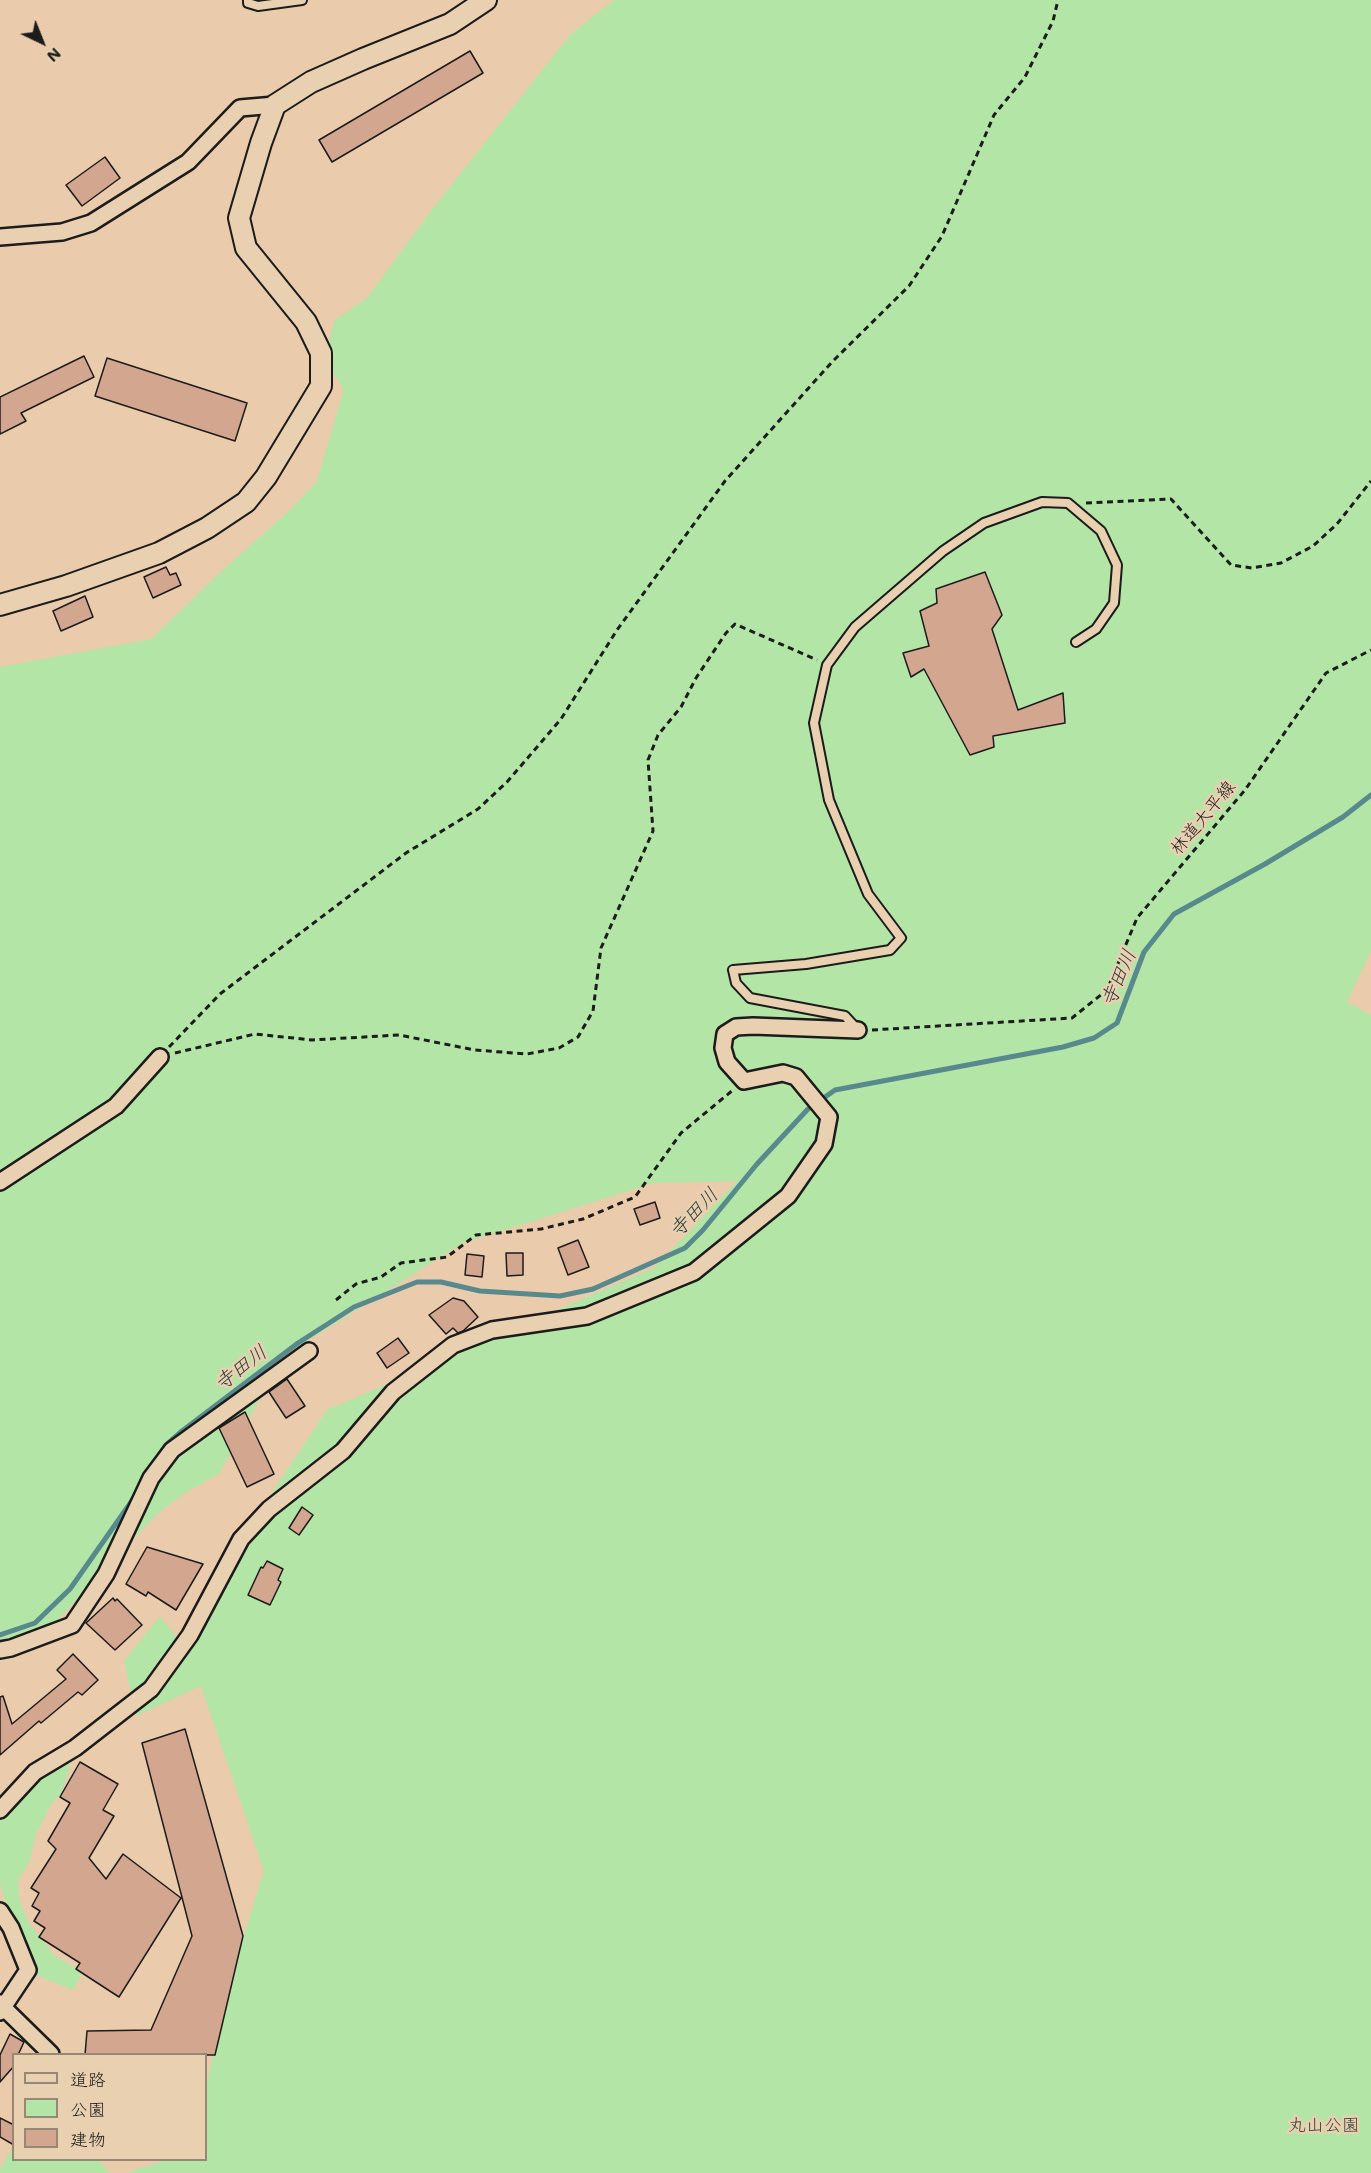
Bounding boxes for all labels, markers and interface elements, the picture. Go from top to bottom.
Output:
north arrow [12,12,72,72]
text: N [43,44,66,67]
street label: 林道大平線 [1166,777,1240,859]
water label: 寺田川 [1096,946,1142,1010]
water label: 寺田川 [665,1183,723,1243]
water label: 寺田川 [210,1340,272,1396]
legend [12,2053,207,2161]
text: 道路 [70,2067,106,2091]
text: 公園 [70,2097,106,2121]
park label: 丸山公園 [1288,2114,1360,2136]
text: 建物 [70,2127,106,2151]

